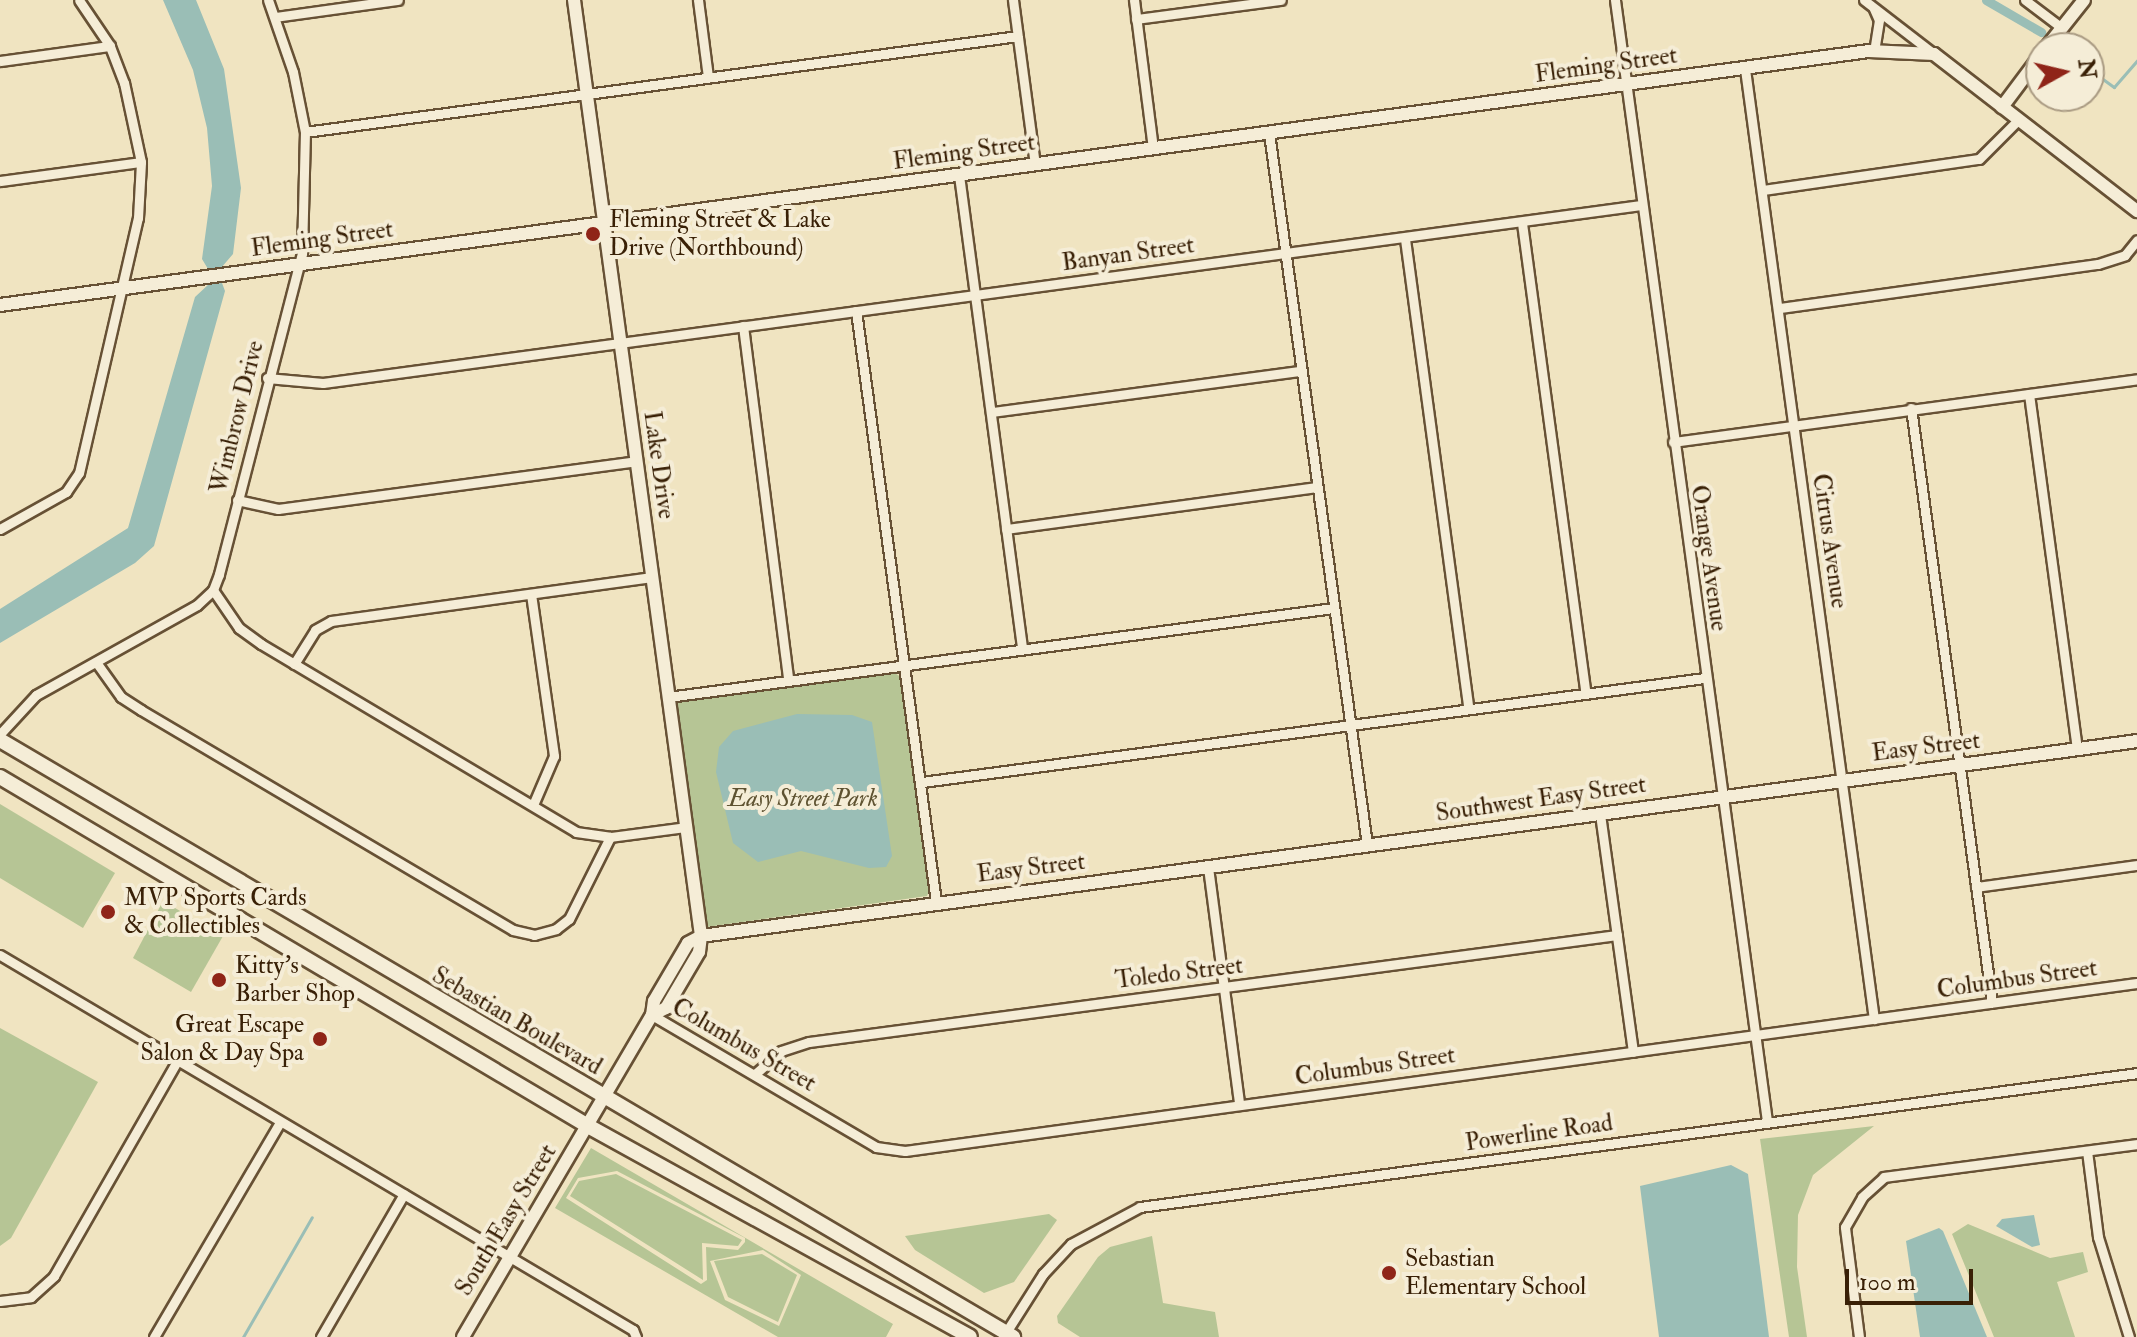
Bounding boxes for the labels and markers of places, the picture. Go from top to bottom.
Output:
place label: Fleming Street & Lake Drive (Northbound) [609,206,831,262]
marker: Fleming Street & Lake Drive (Northbound) [584,225,602,243]
place label: MVP Sports Cards & Collectibles [124,884,306,940]
marker: MVP Sports Cards & Collectibles [99,903,117,921]
place label: Kitty's Barber Shop [235,952,355,1008]
marker: Kitty's Barber Shop [210,971,228,989]
place label: Great Escape Salon & Day Spa [141,1011,304,1067]
marker: Great Escape Salon & Day Spa [311,1030,329,1048]
place label: Sebastian Elementary School [1405,1245,1586,1301]
marker: Sebastian Elementary School [1380,1264,1398,1282]

